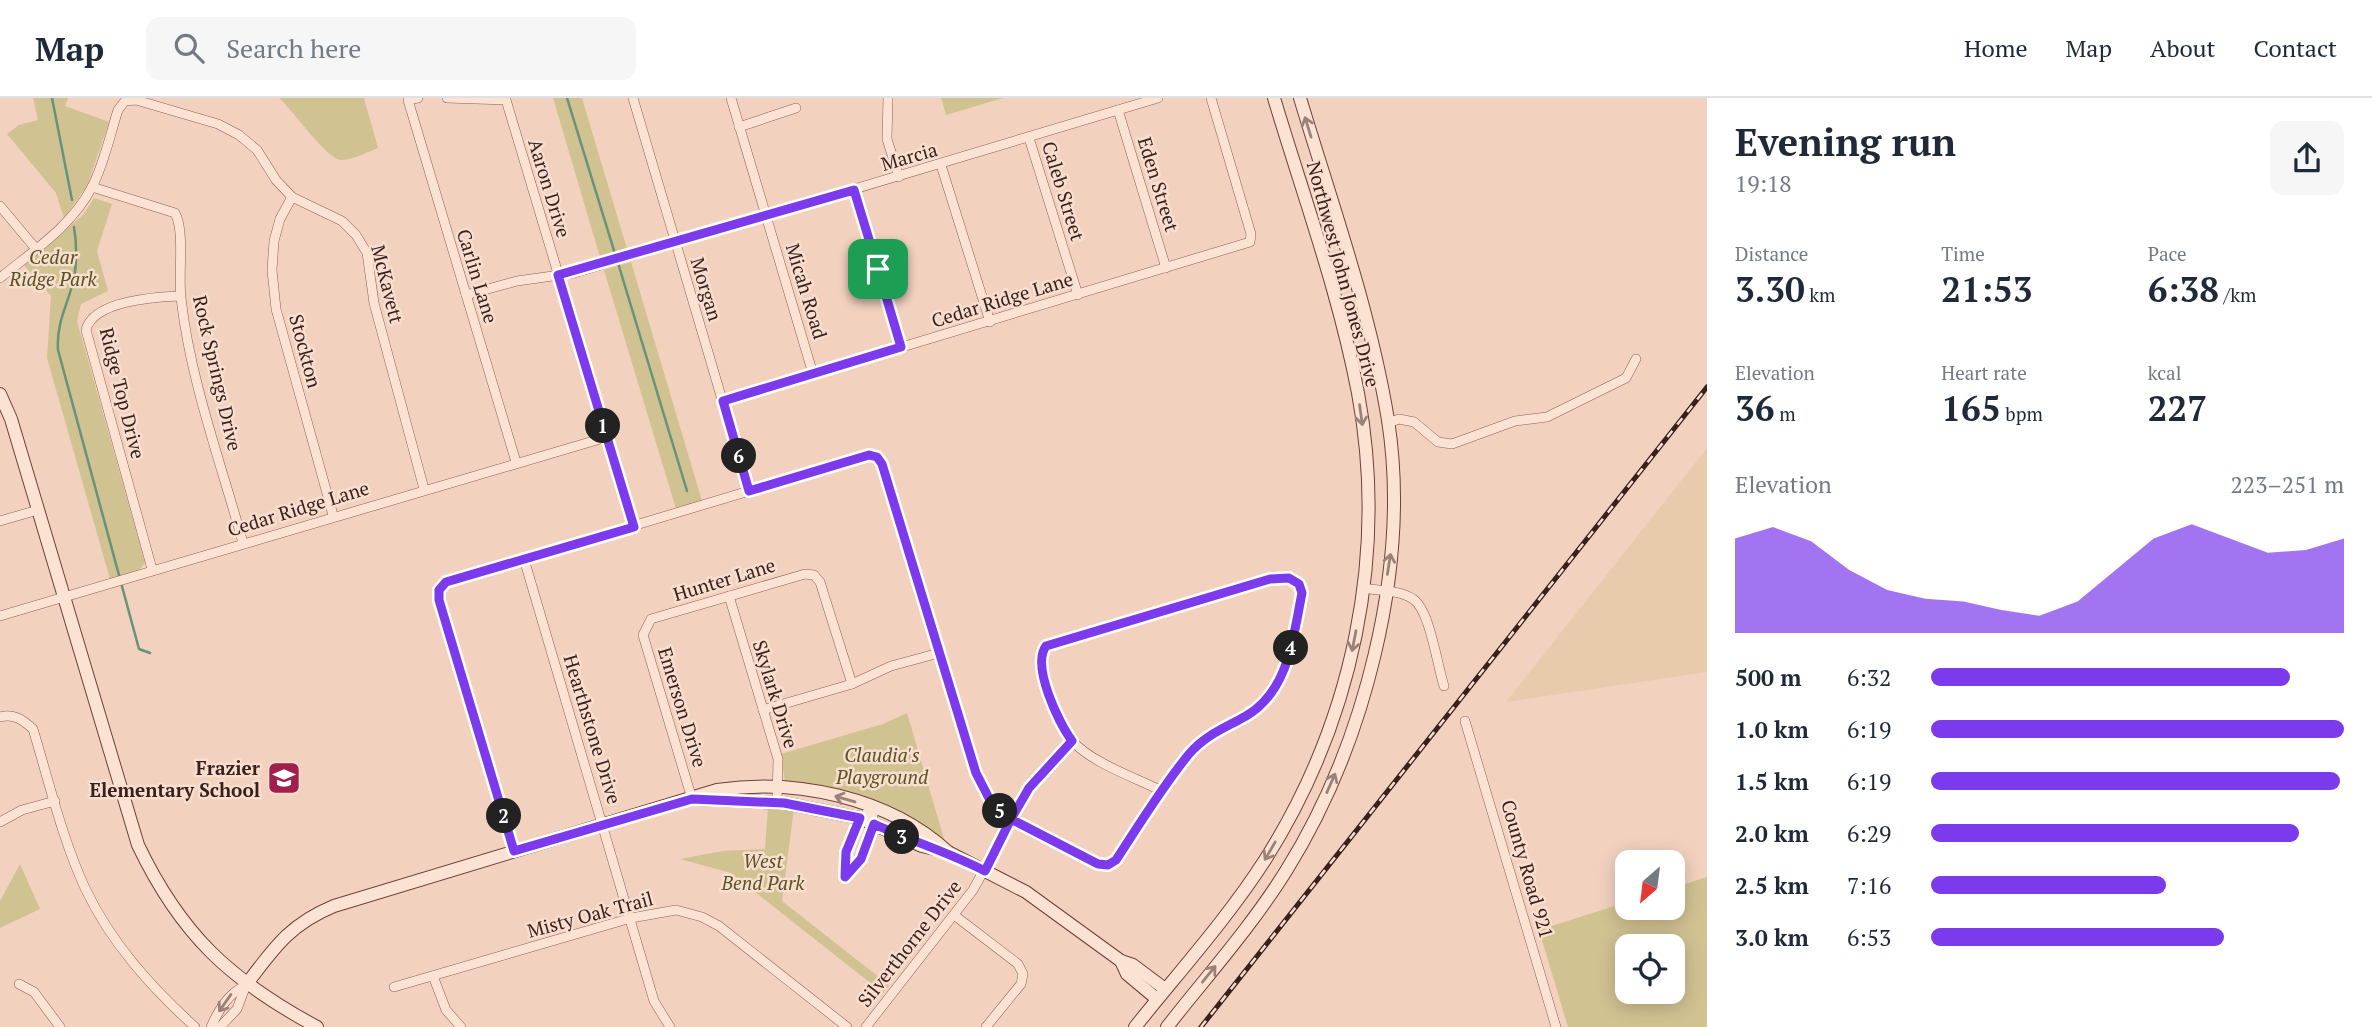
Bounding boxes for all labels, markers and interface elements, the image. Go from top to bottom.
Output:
search box [146,17,636,80]
text: Map [35,27,104,70]
icon: search [170,29,208,67]
text: Search here [226,31,361,65]
text: Home [1964,32,2028,64]
text: Map [2066,32,2112,64]
text: About [2150,32,2216,64]
text: Contact [2254,32,2337,64]
one-way arrow [1301,116,1314,138]
text: Evening run [1735,117,1956,167]
button: share [2270,121,2344,195]
street label: Eden Street [1133,134,1185,234]
street label: Aaron Drive [523,136,577,240]
street label: Marcia [878,136,940,176]
street label: Caleb Street [1037,138,1091,244]
street label: Northwest John Jones Drive [1302,158,1386,390]
text: 19:18 [1735,168,1792,199]
street label: Carlin Lane [452,226,504,326]
pin [848,239,908,299]
street label: Micah Road [781,240,834,342]
text: Distance [1735,241,1808,266]
text: Time [1941,241,1985,266]
text: Pace [2148,241,2187,266]
street label: McKavett [366,242,410,326]
park label: Cedar Ridge Park [8,244,98,291]
icon: arrive [859,250,897,288]
street label: Morgan [686,254,728,324]
street label: Cedar Ridge Lane [928,266,1076,332]
text: 3.30 [1735,266,1805,312]
text: 21:53 [1941,266,2032,312]
text: 6:38 [2148,266,2219,312]
text: km [1805,282,1836,307]
text: /km [2219,282,2256,307]
street label: Rock Springs Drive [188,293,248,453]
street label: Stockton [284,311,328,391]
street label: Ridge Top Drive [95,325,151,461]
text: Elevation [1735,360,1815,385]
text: Heart rate [1941,360,2027,385]
text: kcal [2148,360,2181,385]
text: 36 [1735,385,1775,431]
text: 165 [1941,385,2001,431]
text: 227 [2148,385,2207,431]
text: m [1775,401,1796,426]
text: bpm [2001,401,2043,426]
one-way arrow [1355,403,1368,426]
pin: 1 [586,408,620,444]
text: 1 [597,413,608,438]
pin: 6 [722,438,756,474]
text: 6 [733,443,744,468]
text: Elevation [1735,469,1832,500]
text: 223–251 m [2231,469,2344,500]
street label: Cedar Ridge Lane [224,475,372,541]
street label: Hunter Lane [670,552,778,606]
one-way arrow [1383,553,1396,576]
one-way arrow [1347,629,1360,652]
pin: 4 [1274,630,1308,666]
text: 4 [1285,635,1296,660]
street label: Skylark Drive [748,637,804,751]
street label: Emerson Drive [653,644,713,770]
street label: Hearthstone Drive [558,651,628,807]
text: 500 m [1735,662,1801,693]
text: 6:32 [1847,662,1891,693]
text: 1.0 km [1735,714,1809,745]
text: 6:19 [1847,714,1891,745]
park label: Claudia's Playground [835,742,929,789]
place label: Frazier Elementary School [89,755,261,802]
school or university icon: Frazier Elementary School [265,759,303,797]
text: 1.5 km [1735,766,1809,797]
text: 6:19 [1847,766,1891,797]
one-way arrow [1325,773,1338,794]
one-way arrow [834,791,856,804]
pin: 5 [982,794,1018,828]
street label: County Road 921 [1496,797,1560,941]
pin: 2 [486,798,522,834]
text: 5 [994,798,1005,823]
text: 2 [498,803,509,828]
text: 2.0 km [1735,818,1809,849]
text: 6:29 [1847,818,1891,849]
pin: 3 [884,820,920,854]
text: 3 [896,824,907,849]
one-way arrow [1262,840,1276,860]
park label: West Bend Park [721,848,805,895]
north arrow [1615,850,1685,920]
map controls [1615,850,1685,1004]
text: 2.5 km [1735,870,1809,901]
text: 7:16 [1847,870,1891,901]
street label: Silverthorne Drive [852,874,966,1012]
street label: Misty Oak Trail [524,885,656,943]
text: 3.0 km [1735,922,1809,953]
text: 6:53 [1847,922,1891,953]
button: locate [1615,934,1685,1004]
one-way arrow [1202,965,1217,983]
one-way arrow [218,993,232,1012]

